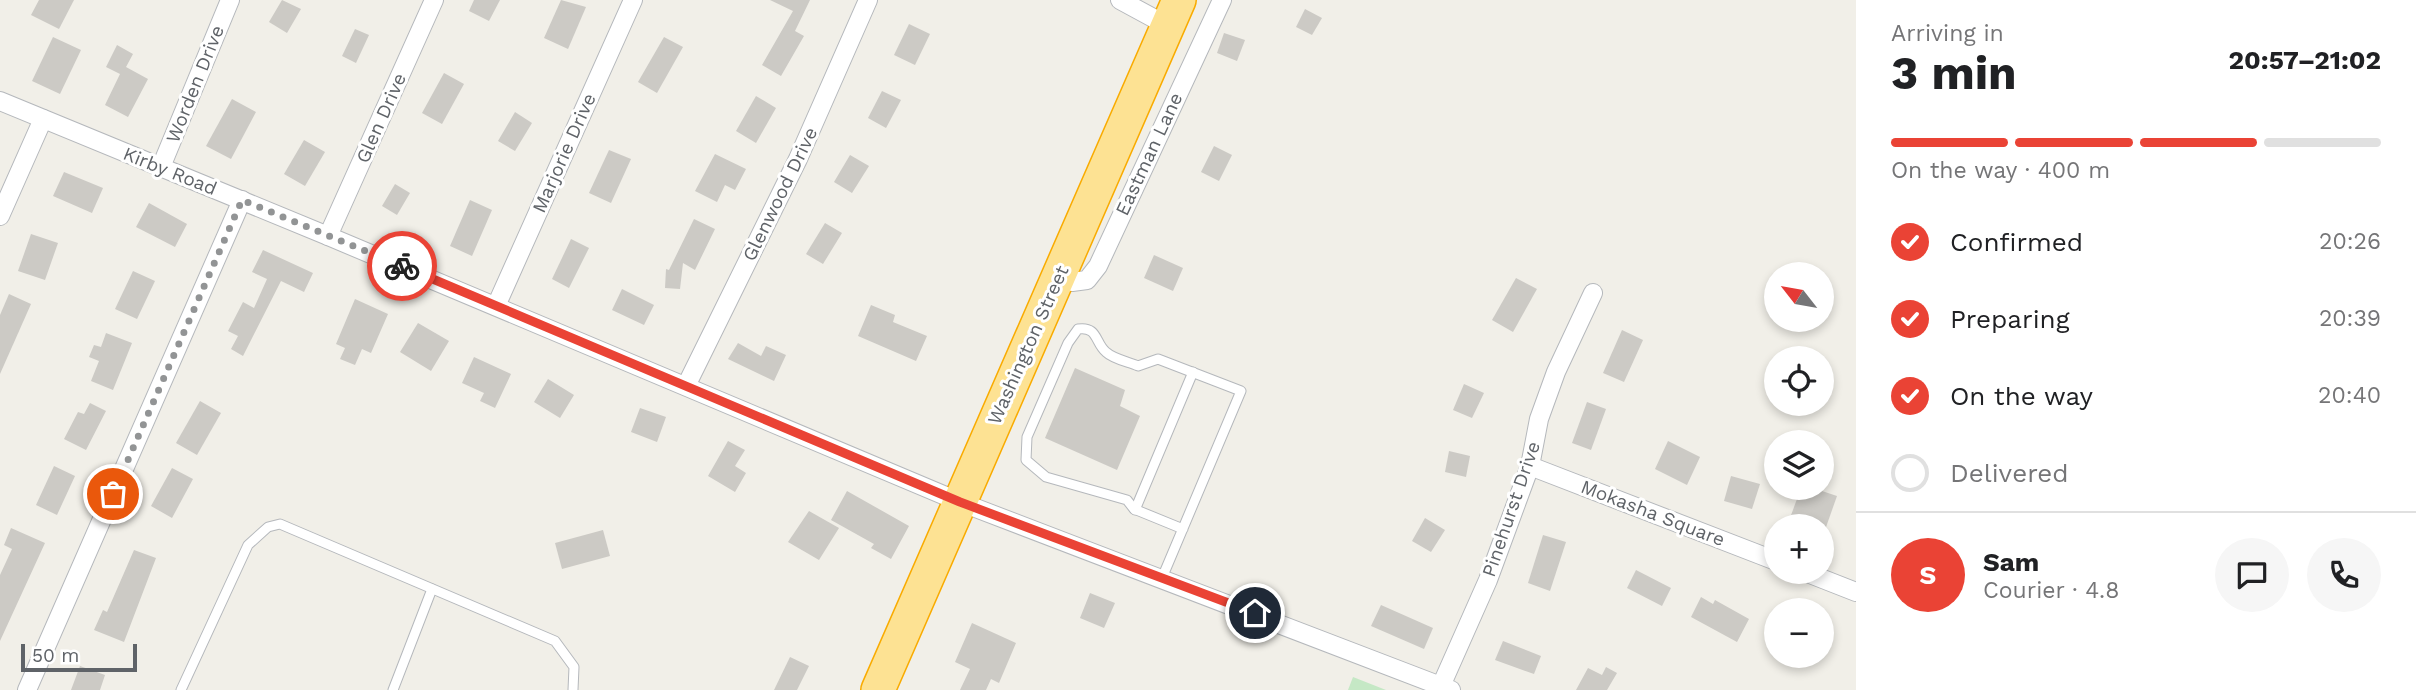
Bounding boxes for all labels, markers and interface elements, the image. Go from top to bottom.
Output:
text: Arriving in [1891,20,2004,47]
street label: Worden Drive [161,22,229,146]
text: 20:57–21:02 [2229,45,2381,75]
text: 3 min [1891,46,2017,100]
street label: Glen Drive [351,69,411,167]
street label: Eastman Lane [1111,89,1187,219]
street label: Marjorie Drive [527,90,601,216]
street label: Glenwood Drive [738,123,822,265]
street label: Kirby Road [120,142,220,200]
text: On the way · 400 m [1891,157,2110,184]
icon: check [1891,223,1929,261]
text: Confirmed [1950,227,2083,257]
text: 20:26 [2319,228,2381,255]
courier [367,231,437,301]
icon: bike [383,247,421,285]
street label: Washington Street [983,262,1073,428]
north arrow [1764,262,1834,332]
map controls [1764,262,1834,668]
icon: check [1891,300,1929,338]
text: Preparing [1950,304,2070,334]
text: 20:39 [2319,305,2381,332]
button: locate [1764,346,1834,416]
icon: check [1891,377,1929,415]
text: On the way [1950,381,2093,411]
text: 20:40 [2318,382,2381,409]
button: layers [1764,430,1834,500]
street label: Pinehurst Drive [1477,438,1545,580]
text: Delivered [1950,458,2069,488]
pin [83,464,143,524]
icon: bag [94,475,132,513]
street label: Mokasha Square [1578,475,1728,551]
button: + [1764,514,1834,584]
button: chat [2215,538,2289,612]
button: phone [2307,538,2381,612]
text: Sam [1983,547,2039,577]
text: S [1920,560,1936,590]
text: Courier · 4.8 [1983,577,2119,604]
pin [1225,583,1285,643]
icon: home [1236,594,1274,632]
button: − [1764,598,1834,668]
scale bar [21,641,136,673]
text: 50 m [32,644,79,667]

